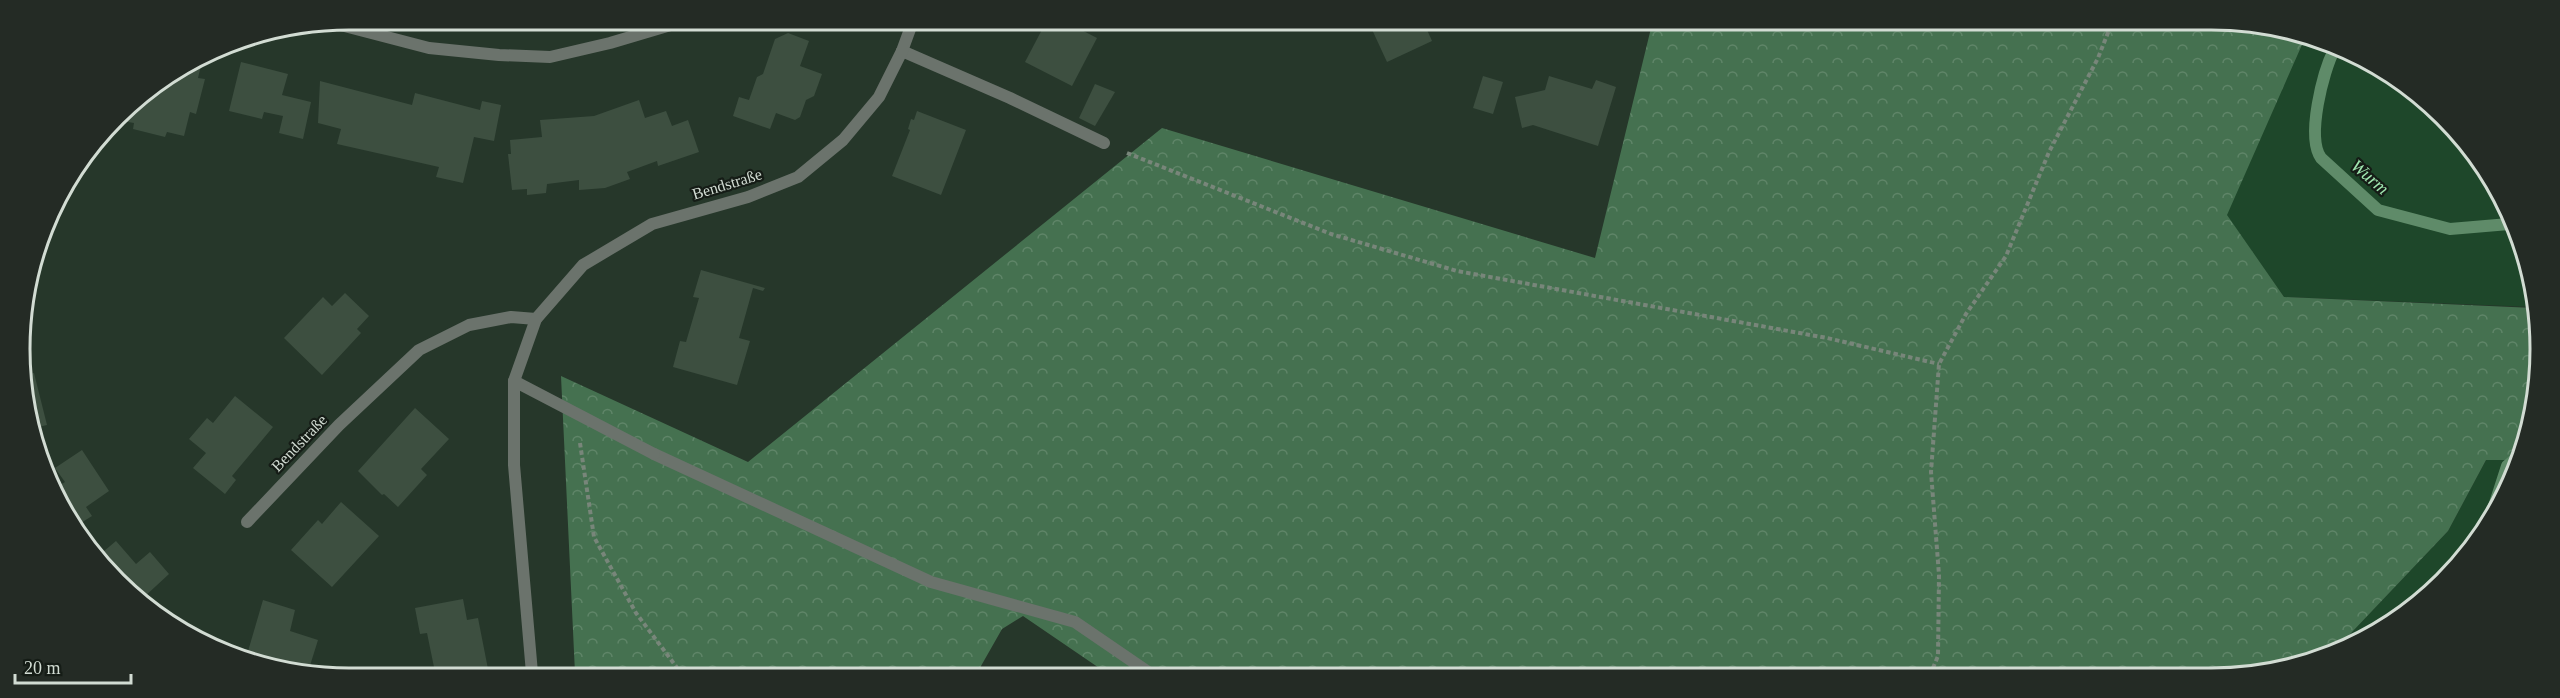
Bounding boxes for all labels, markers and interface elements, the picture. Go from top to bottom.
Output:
water label: Wurm [2347,155,2393,199]
street label: Bendstraße [690,165,764,203]
street label: Bendstraße [268,411,330,475]
scale bar [15,647,130,685]
text: 20 m [24,658,61,678]

